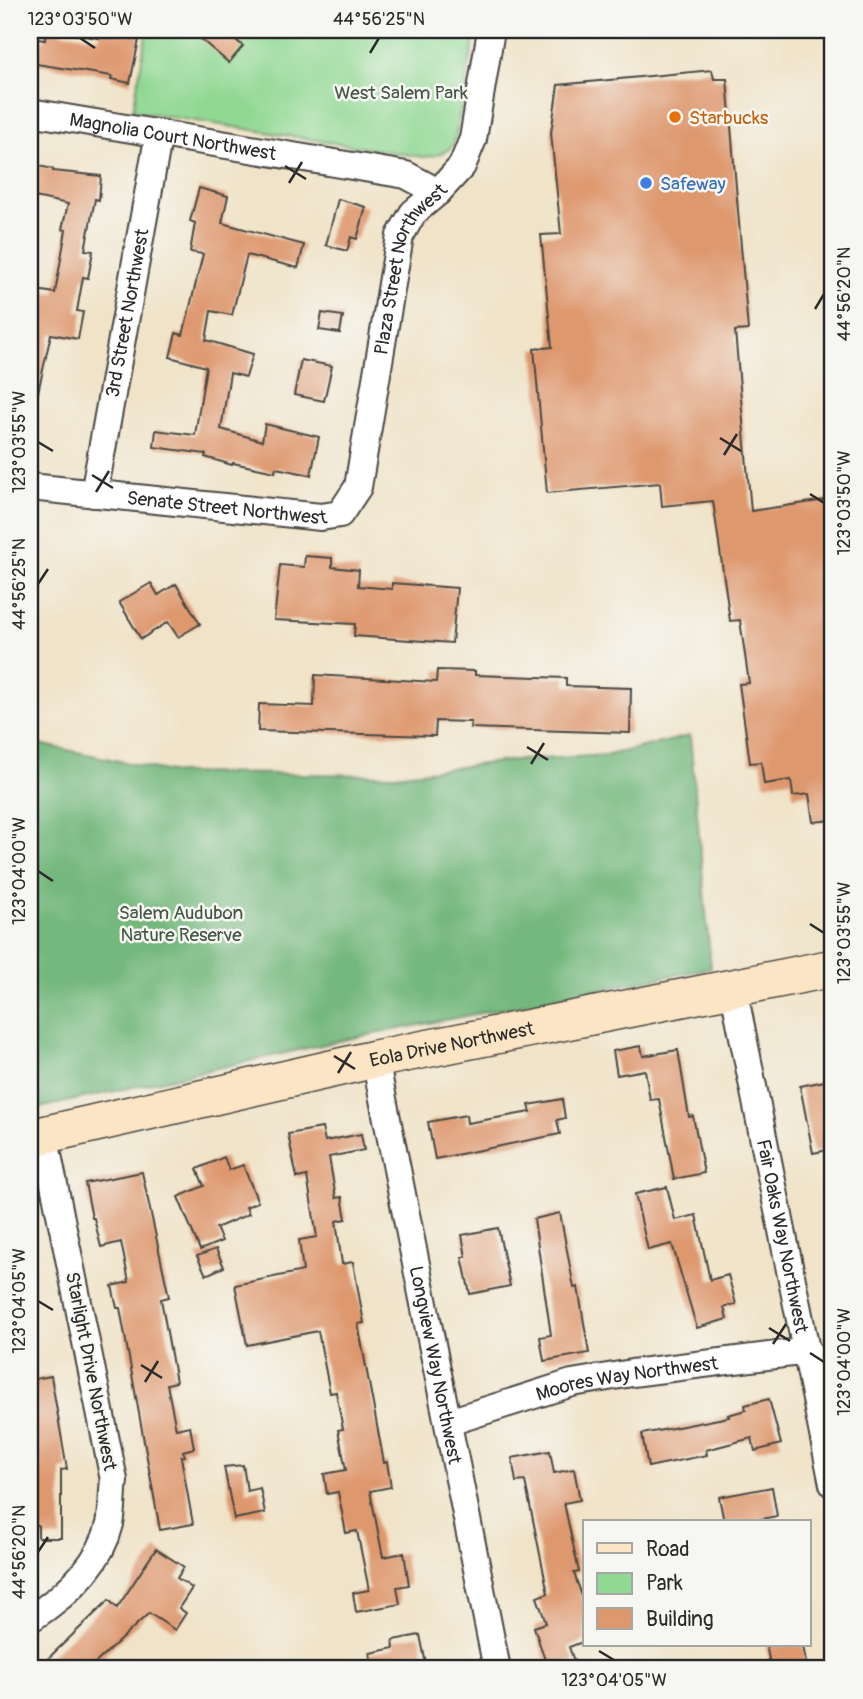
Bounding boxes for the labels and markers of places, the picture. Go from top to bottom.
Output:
place label: Starbucks [689,106,769,130]
marker: Starbucks [667,109,683,125]
place label: Safeway [660,172,726,196]
marker: Safeway [638,175,654,191]

